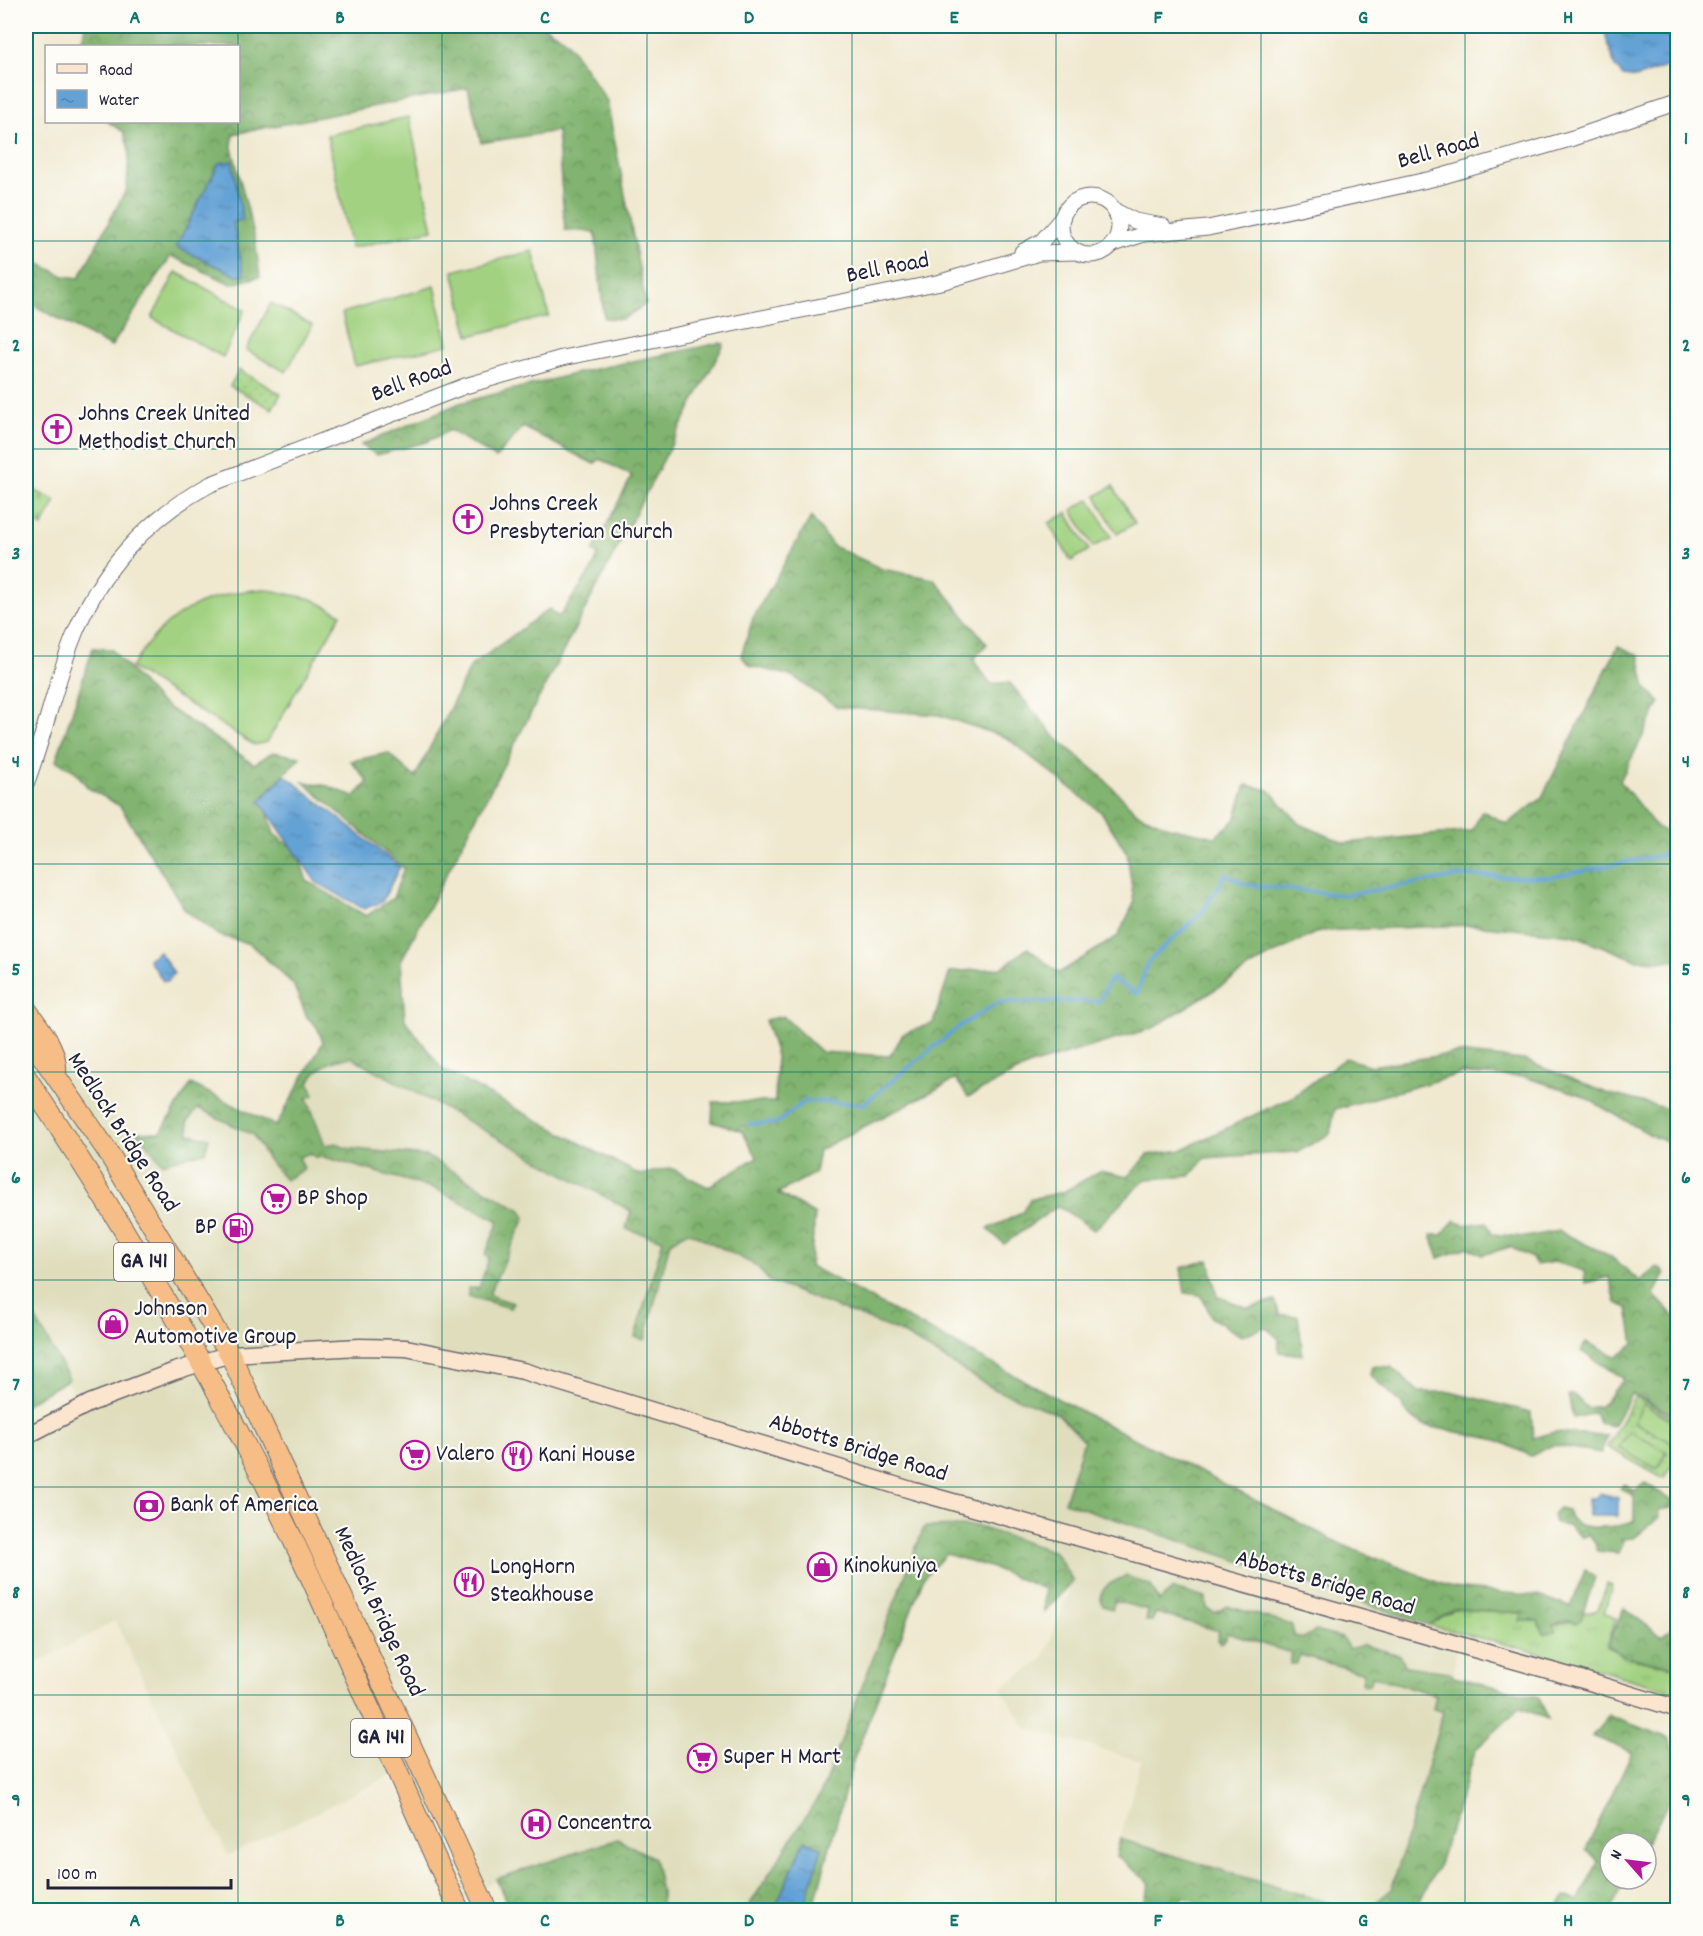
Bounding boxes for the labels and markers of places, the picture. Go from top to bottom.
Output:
place label: Johns Creek United Methodist Church [78,398,250,460]
church icon: Johns Creek United Methodist Church [41,413,73,445]
place label: Johns Creek Presbyterian Church [489,488,673,550]
church icon: Johns Creek Presbyterian Church [452,503,484,535]
place label: BP Shop [297,1182,368,1216]
supermarket icon: BP Shop [260,1183,292,1215]
place label: BP [195,1211,217,1245]
fuel station icon: BP [222,1212,254,1244]
place label: Johnson Automotive Group [134,1293,297,1355]
shop icon: Johnson Automotive Group [97,1308,129,1340]
place label: Valero [436,1438,495,1472]
supermarket icon: Valero [399,1439,431,1471]
place label: Kani House [538,1439,635,1473]
restaurant icon: Kani House [501,1440,533,1472]
place label: Bank of America [170,1489,319,1523]
bank icon: Bank of America [133,1490,165,1522]
place label: Kinokuniya [843,1550,938,1584]
place label: LongHorn Steakhouse [490,1551,594,1613]
shop icon: Kinokuniya [806,1551,838,1583]
restaurant icon: LongHorn Steakhouse [453,1566,485,1598]
place label: Super H Mart [723,1741,841,1775]
supermarket icon: Super H Mart [686,1742,718,1774]
place label: Concentra [557,1807,652,1841]
hospital icon: Concentra [520,1808,552,1840]

